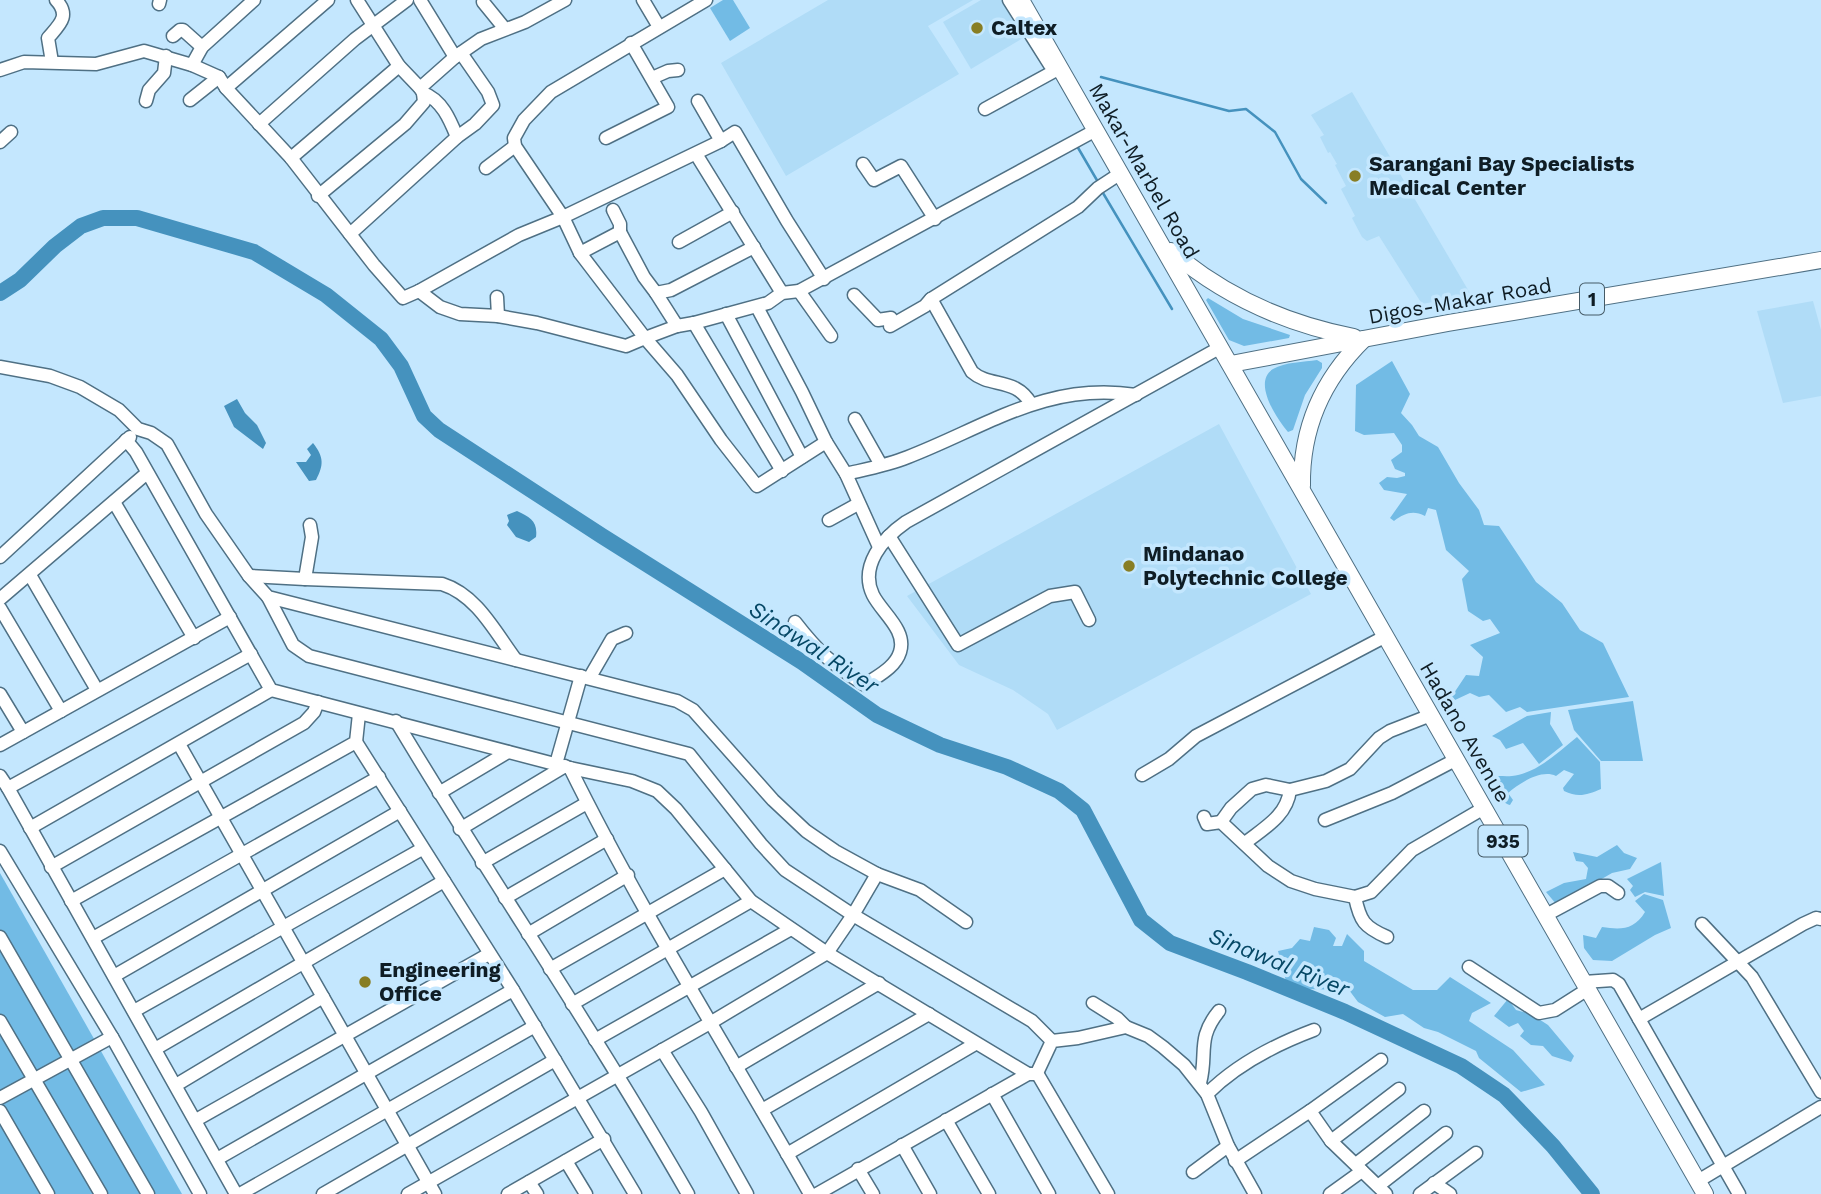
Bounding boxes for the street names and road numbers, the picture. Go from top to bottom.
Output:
street label: Makar-Marbel Road [1084,78,1205,263]
street label: Digos-Makar Road [1366,272,1554,329]
road number: 1 [1580,284,1604,314]
street label: Hadano Avenue [1415,657,1516,807]
road number: 935 [1478,826,1528,856]

